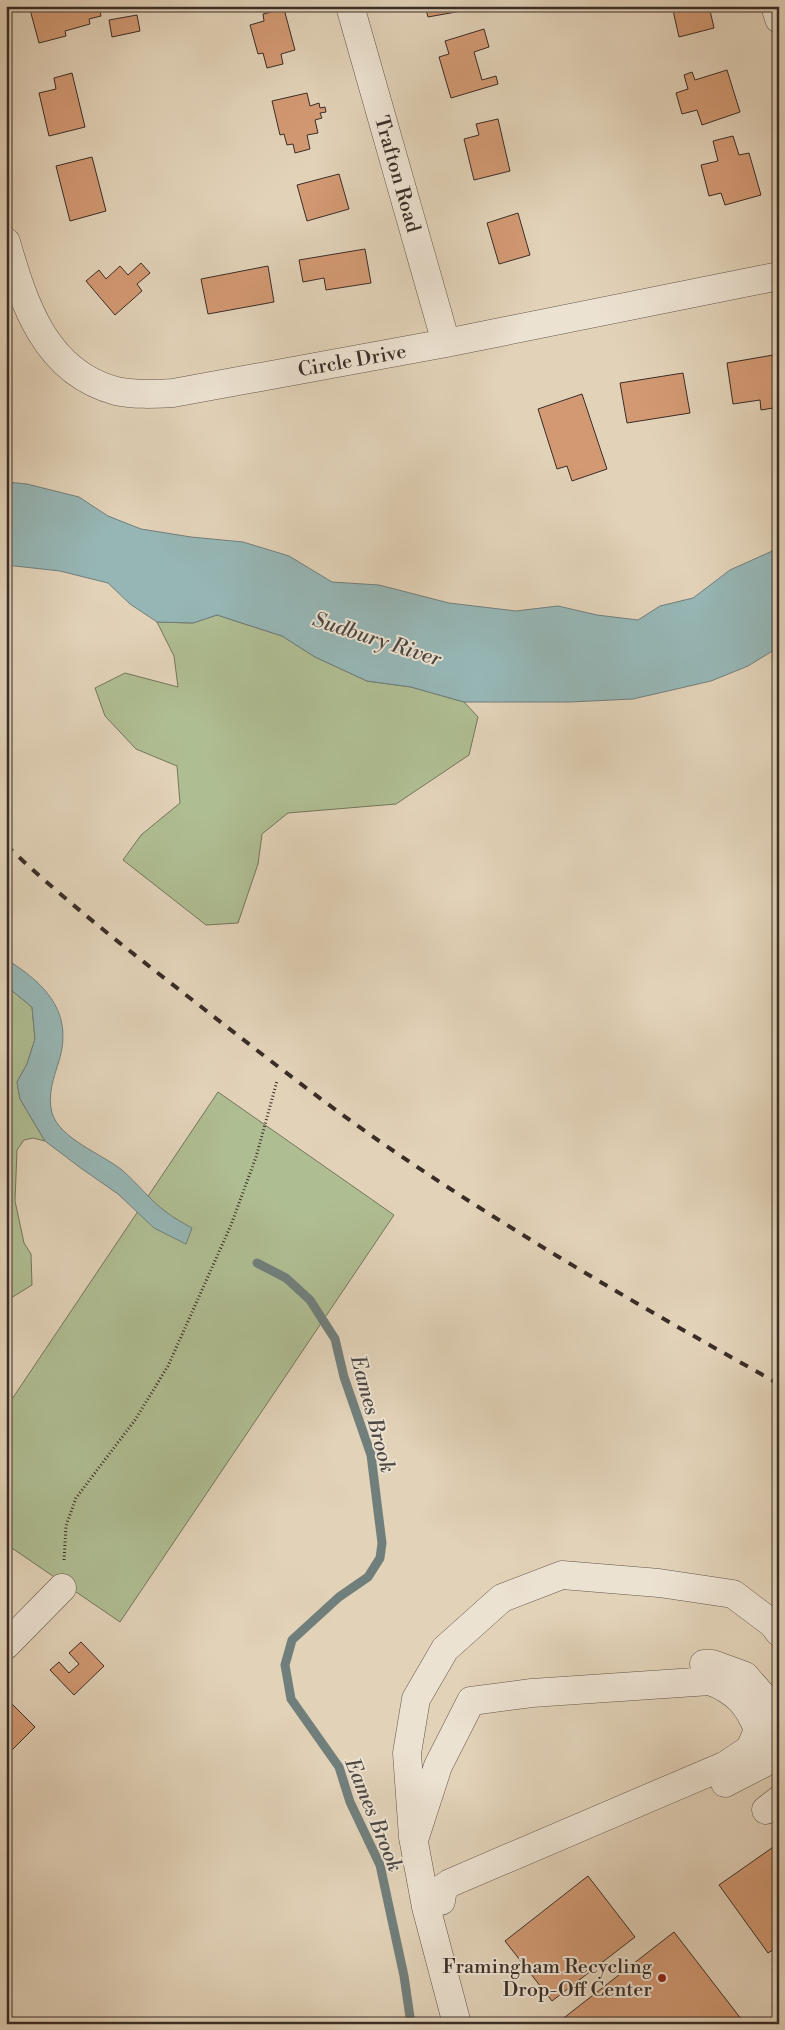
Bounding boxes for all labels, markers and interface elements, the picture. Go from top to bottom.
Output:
street label: Trafton Road [368,113,425,236]
street label: Circle Drive [296,340,408,383]
water label: Sudbury River [309,607,445,673]
water label: Eames Brook [344,1352,400,1476]
water label: Eames Brook [338,1754,408,1876]
place label: Framingham Recycling Drop-Off Center [442,1955,653,2003]
marker: Framingham Recycling Drop-Off Center [656,1972,668,1984]

